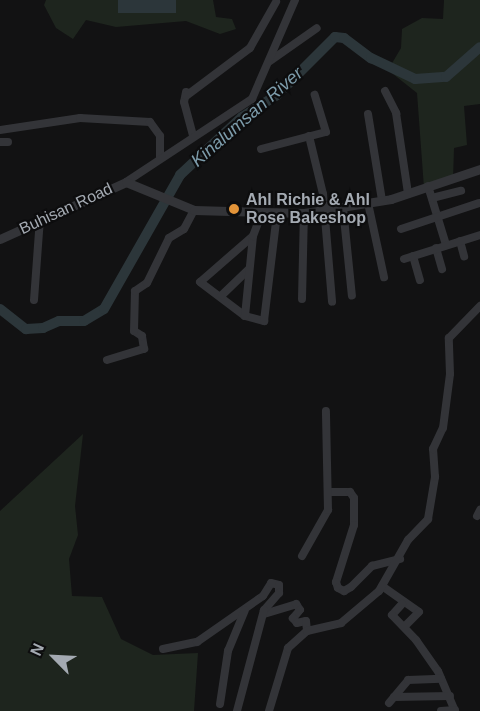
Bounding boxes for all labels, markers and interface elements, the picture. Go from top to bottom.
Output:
water label: Kinalumsan River [187,63,307,171]
street label: Buhisan Road [16,179,116,239]
place label: Ahl Richie & Ahl Rose Bakeshop [246,190,370,228]
marker: Ahl Richie & Ahl Rose Bakeshop [227,202,241,216]
north arrow [24,627,84,687]
text: N [27,641,47,658]

